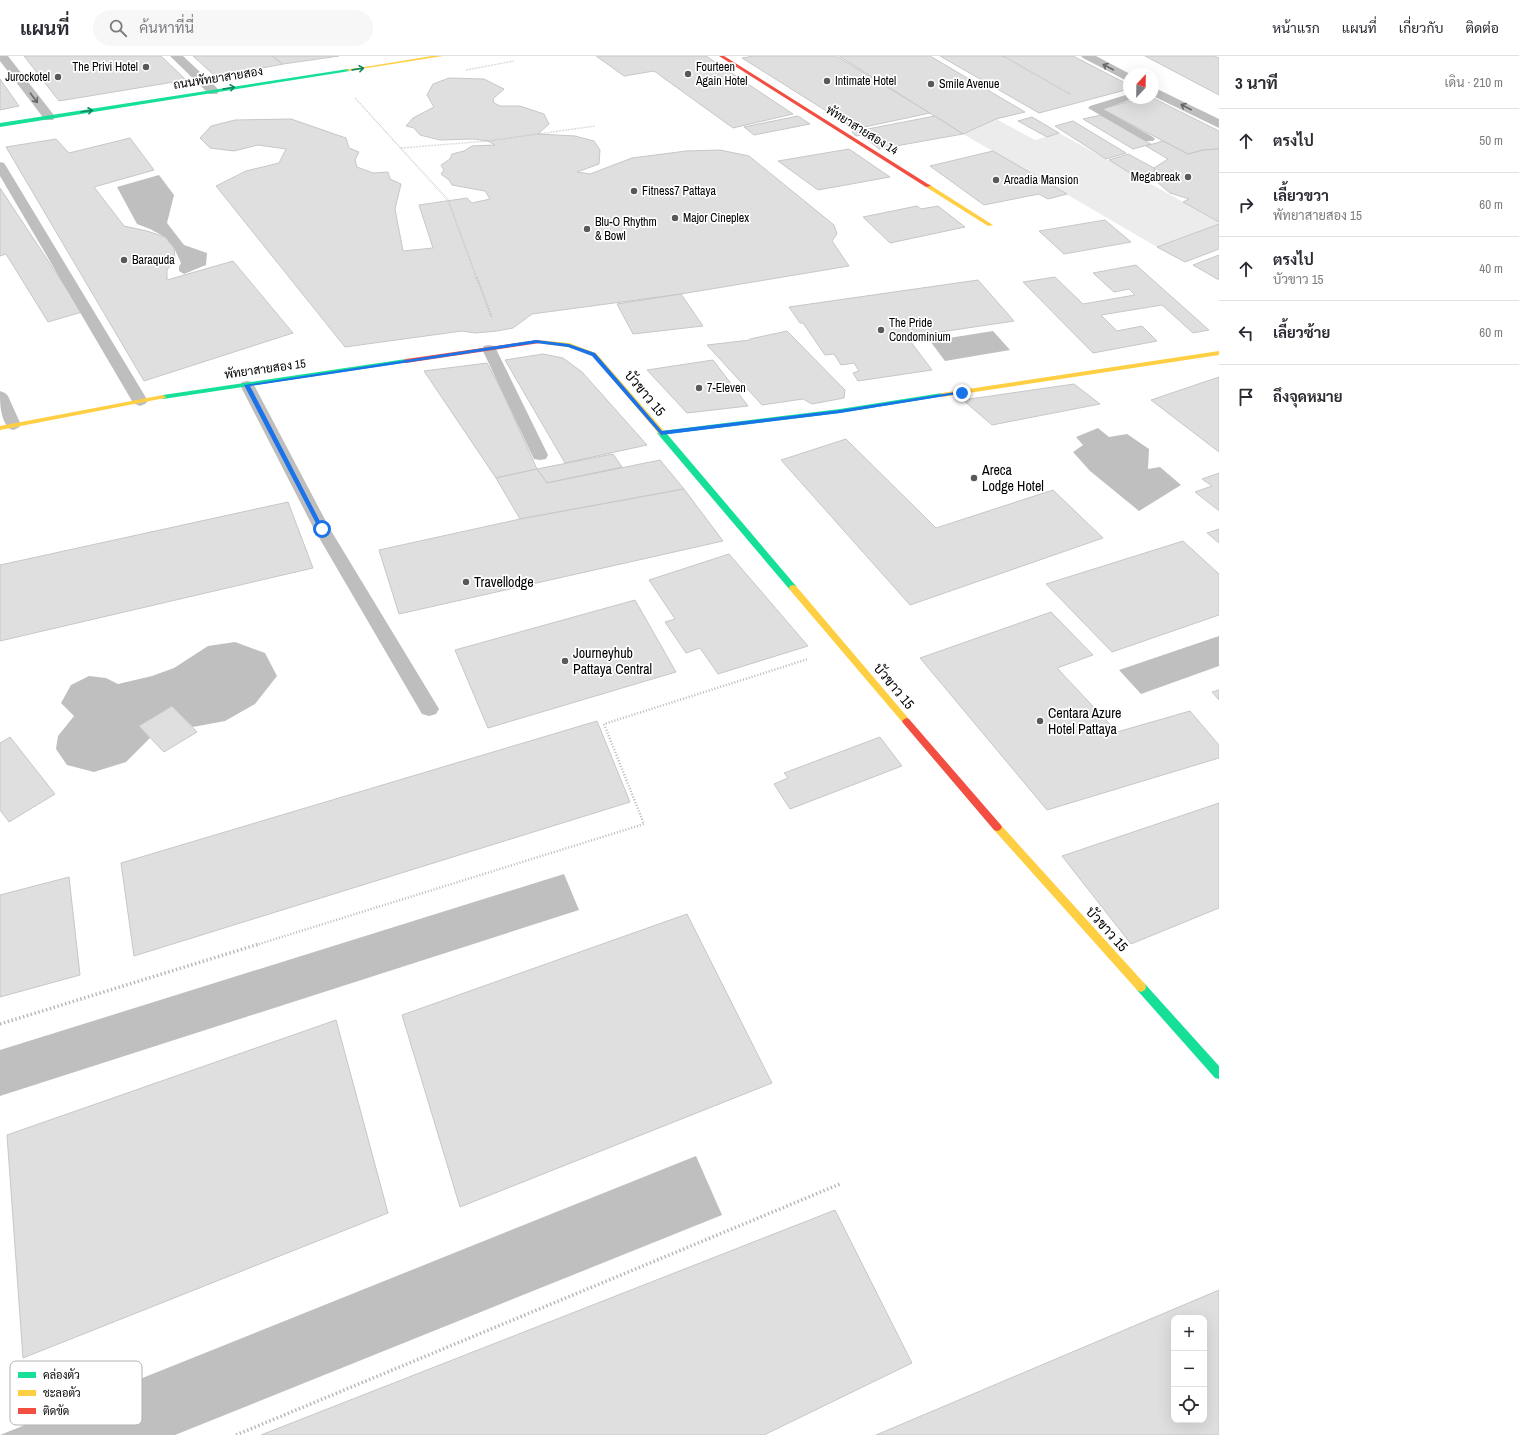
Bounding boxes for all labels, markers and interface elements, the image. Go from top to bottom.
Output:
search box [93,10,373,46]
text: แผนที่ [20,15,69,41]
icon: search [107,17,129,39]
text: ค้นหาที่นี่ [139,17,194,38]
text: หน้าแรก [1272,19,1320,37]
text: แผนที่ [1342,19,1377,37]
text: เกี่ยวกับ [1399,19,1443,37]
text: ติดต่อ [1465,19,1499,37]
place label: The Privi Hotel [72,59,138,75]
place label: Fourteen Again Hotel [695,59,747,89]
marker: The Privi Hotel [141,62,151,72]
street label: ถนนพัทยาสายสอง [172,63,264,93]
one-way arrow [1102,63,1114,70]
one-way arrow [351,65,364,73]
north arrow [1123,68,1159,104]
place label: Jurockotel [5,69,50,85]
marker: Fourteen Again Hotel [683,69,693,79]
text: 3 นาที [1235,71,1278,94]
marker: Jurockotel [53,72,63,82]
place label: Intimate Hotel [835,73,896,89]
text: เดิน · 210 m [1444,74,1503,91]
marker: Intimate Hotel [822,76,832,86]
place label: Smile Avenue [939,76,1000,92]
marker: Smile Avenue [926,79,936,89]
one-way arrow [222,84,235,92]
one-way arrow [30,92,38,103]
street label: พัทยาสายสอง 14 [823,101,901,159]
one-way arrow [1180,103,1192,111]
one-way arrow [80,107,93,115]
icon: ahead [1235,130,1257,152]
text: ตรงไป [1273,130,1314,151]
text: 50 m [1479,132,1503,149]
place label: Megabreak [1131,169,1180,185]
place label: Arcadia Mansion [1003,172,1078,188]
marker: Megabreak [1183,172,1193,182]
marker: Arcadia Mansion [991,175,1001,185]
place label: Fitness7 Pattaya [642,183,716,199]
text: เลี้ยวขวา [1273,185,1329,206]
marker: Fitness7 Pattaya [629,186,639,196]
icon: right [1235,194,1257,216]
text: 60 m [1479,196,1503,213]
text: พัทยาสายสอง 15 [1273,207,1362,224]
place label: Major Cineplex [683,210,749,226]
marker: Major Cineplex [670,213,680,223]
place label: Blu-O Rhythm & Bowl [595,214,657,244]
marker: Blu-O Rhythm & Bowl [582,224,592,234]
text: ตรงไป [1273,249,1314,270]
place label: Baraquda [132,252,175,268]
marker: Baraquda [119,255,129,265]
icon: ahead [1235,258,1257,280]
text: 40 m [1479,260,1503,277]
text: บัวขาว 15 [1273,271,1324,288]
place label: The Pride Condominium [889,315,951,345]
icon: left [1235,322,1257,344]
text: เลี้ยวซ้าย [1273,322,1330,343]
text: 60 m [1479,324,1503,341]
marker: The Pride Condominium [876,325,886,335]
street label: พัทยาสายสอง 15 [223,355,307,383]
street label: บัวขาว 15 [621,366,669,420]
place label: 7-Eleven [707,380,746,396]
marker: 7-Eleven [694,383,704,393]
route end [953,384,971,402]
icon: arrive [1235,386,1257,408]
text: ถึงจุดหมาย [1273,386,1343,407]
place label: Areca Lodge Hotel [981,461,1044,495]
marker: Areca Lodge Hotel [969,473,979,483]
route start [313,520,331,538]
place label: Travellodge [474,573,534,591]
marker: Travellodge [461,577,471,587]
place label: Journeyhub Pattaya Central [573,644,652,678]
marker: Journeyhub Pattaya Central [560,656,570,666]
street label: บัวขาว 15 [870,659,918,713]
place label: Centara Azure Hotel Pattaya [1048,704,1121,738]
marker: Centara Azure Hotel Pattaya [1035,716,1045,726]
street label: บัวขาว 15 [1082,903,1132,955]
map controls [1171,1315,1207,1423]
button: + [1171,1315,1207,1351]
button: − [1171,1351,1207,1387]
legend [10,1361,142,1425]
text: คล่องตัว [43,1368,80,1382]
text: ชะลอตัว [43,1386,81,1400]
button: locate [1171,1387,1207,1423]
text: ติดขัด [43,1404,69,1418]

